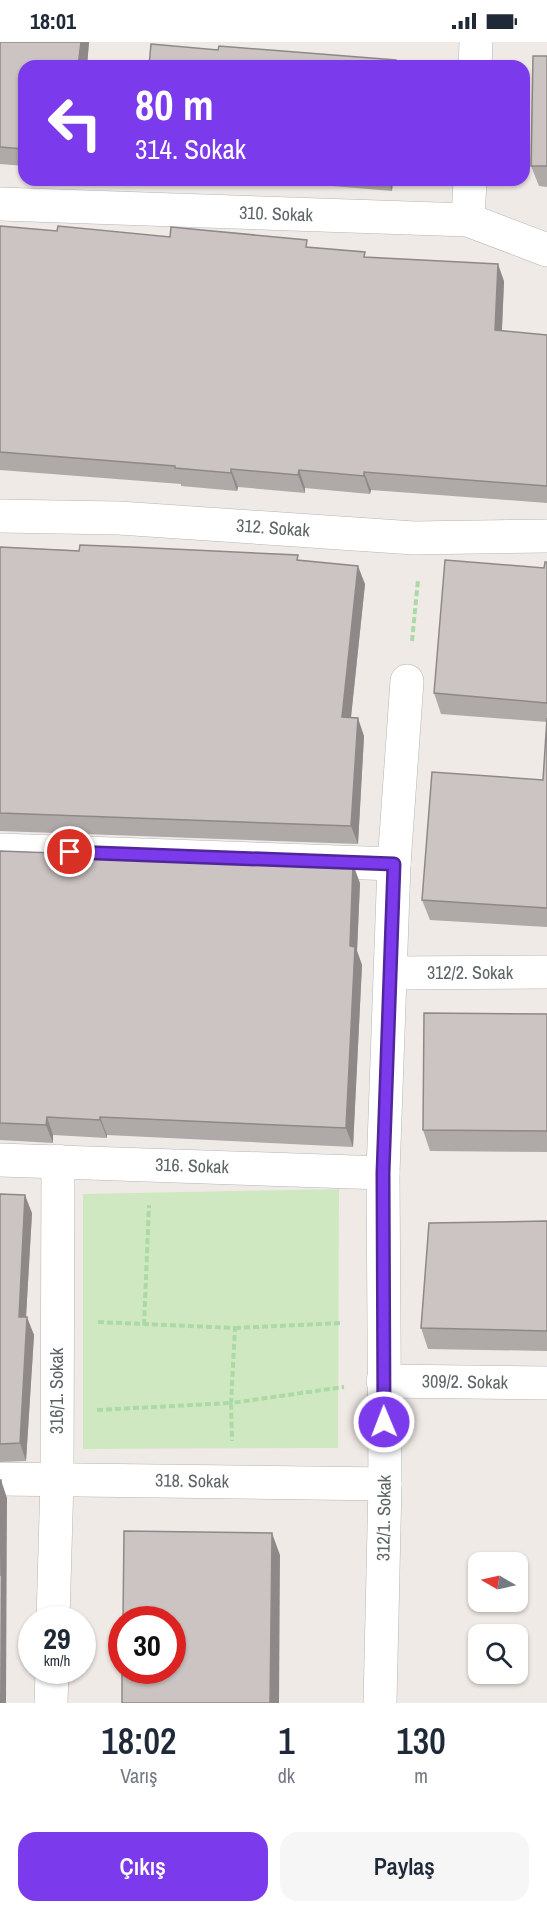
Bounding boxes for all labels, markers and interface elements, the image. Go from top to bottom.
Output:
text: 18:01 [30,6,76,36]
text: 80 m [135,77,214,133]
icon: left [36,84,114,162]
text: 314. Sokak [135,131,246,167]
street label: 310. Sokak [239,200,314,227]
street label: 312. Sokak [235,512,311,543]
pin [44,826,95,877]
icon: arrive [53,835,86,868]
street label: 312/2. Sokak [427,960,514,985]
street label: 316. Sokak [155,1152,230,1179]
street label: 316/1. Sokak [44,1347,69,1434]
street label: 309/2. Sokak [422,1368,509,1395]
position arrow [352,1390,416,1454]
street label: 318. Sokak [155,1467,230,1494]
street label: 312/1. Sokak [370,1474,397,1561]
north arrow [468,1552,528,1612]
map controls [468,1552,528,1684]
speed limit sign: 30 [108,1606,186,1684]
text: 29 [43,1618,71,1658]
button: search [468,1624,528,1684]
text: km/h [44,1650,70,1671]
text: 18:02 [101,1717,176,1765]
text: 1 [278,1717,295,1765]
text: 130 [396,1717,446,1765]
text: Varış [120,1762,157,1789]
text: dk [278,1762,295,1789]
text: m [414,1762,428,1789]
button: Çıkış [18,1832,268,1901]
button: Paylaş [280,1832,529,1901]

